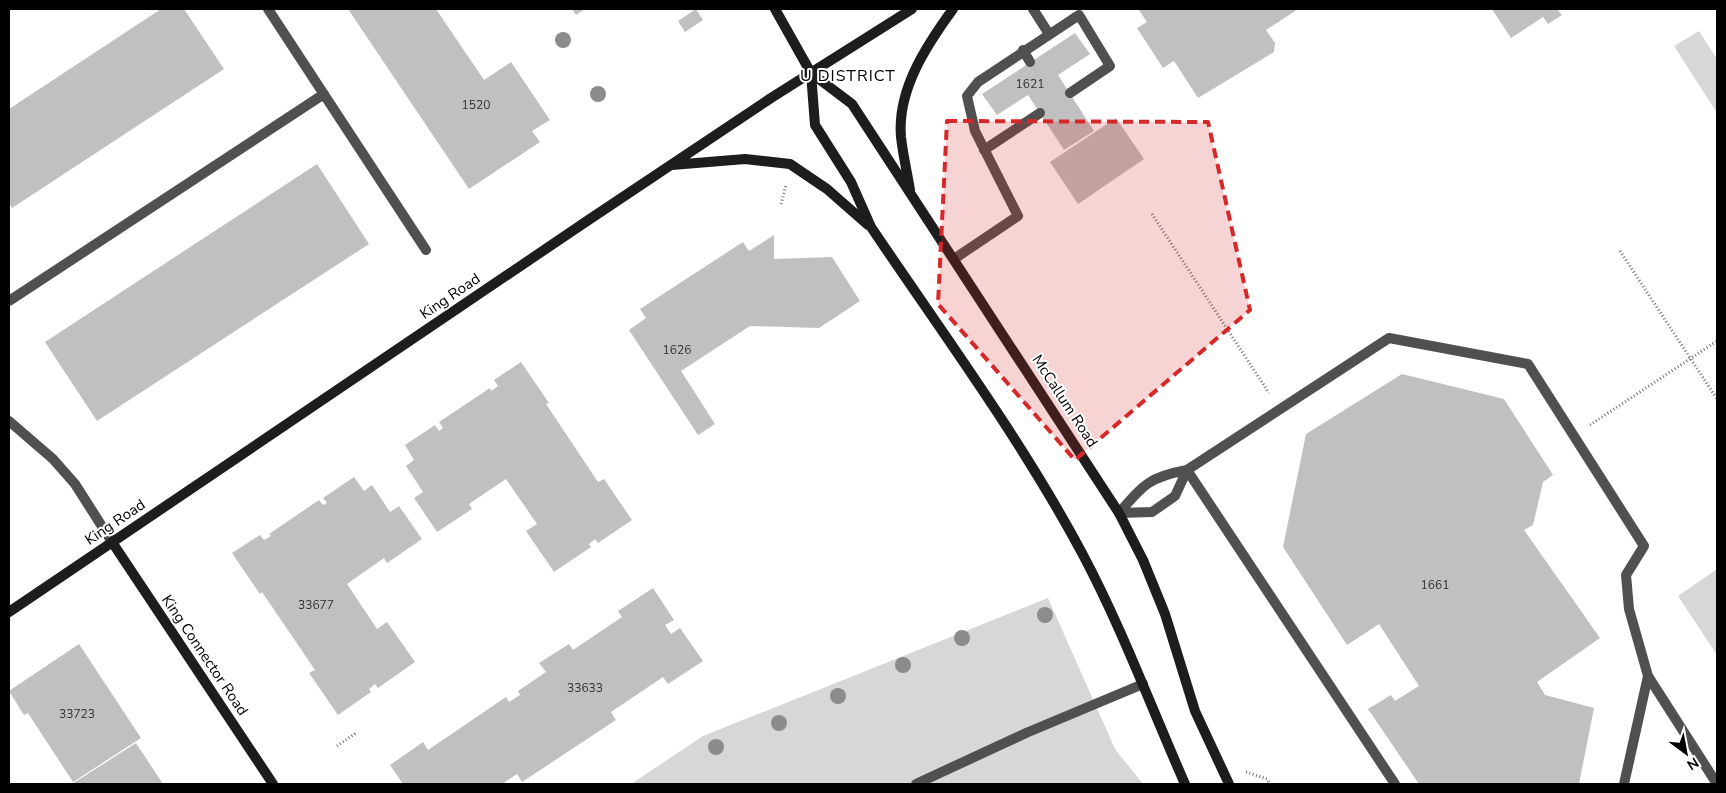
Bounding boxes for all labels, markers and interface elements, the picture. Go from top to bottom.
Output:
district label: U DISTRICT [800,65,896,87]
house number: 1621 [1016,76,1044,92]
house number: 1520 [462,97,490,113]
street label: King Road [416,268,484,324]
house number: 1626 [663,342,691,358]
street label: McCallum Road [1028,351,1102,451]
street label: King Road [81,494,149,550]
house number: 1661 [1421,577,1449,593]
street label: King Connector Road [157,591,253,719]
house number: 33677 [298,597,334,613]
house number: 33633 [567,680,603,696]
house number: 33723 [59,706,95,722]
north arrow [1661,728,1711,778]
text: N [1683,753,1702,774]

